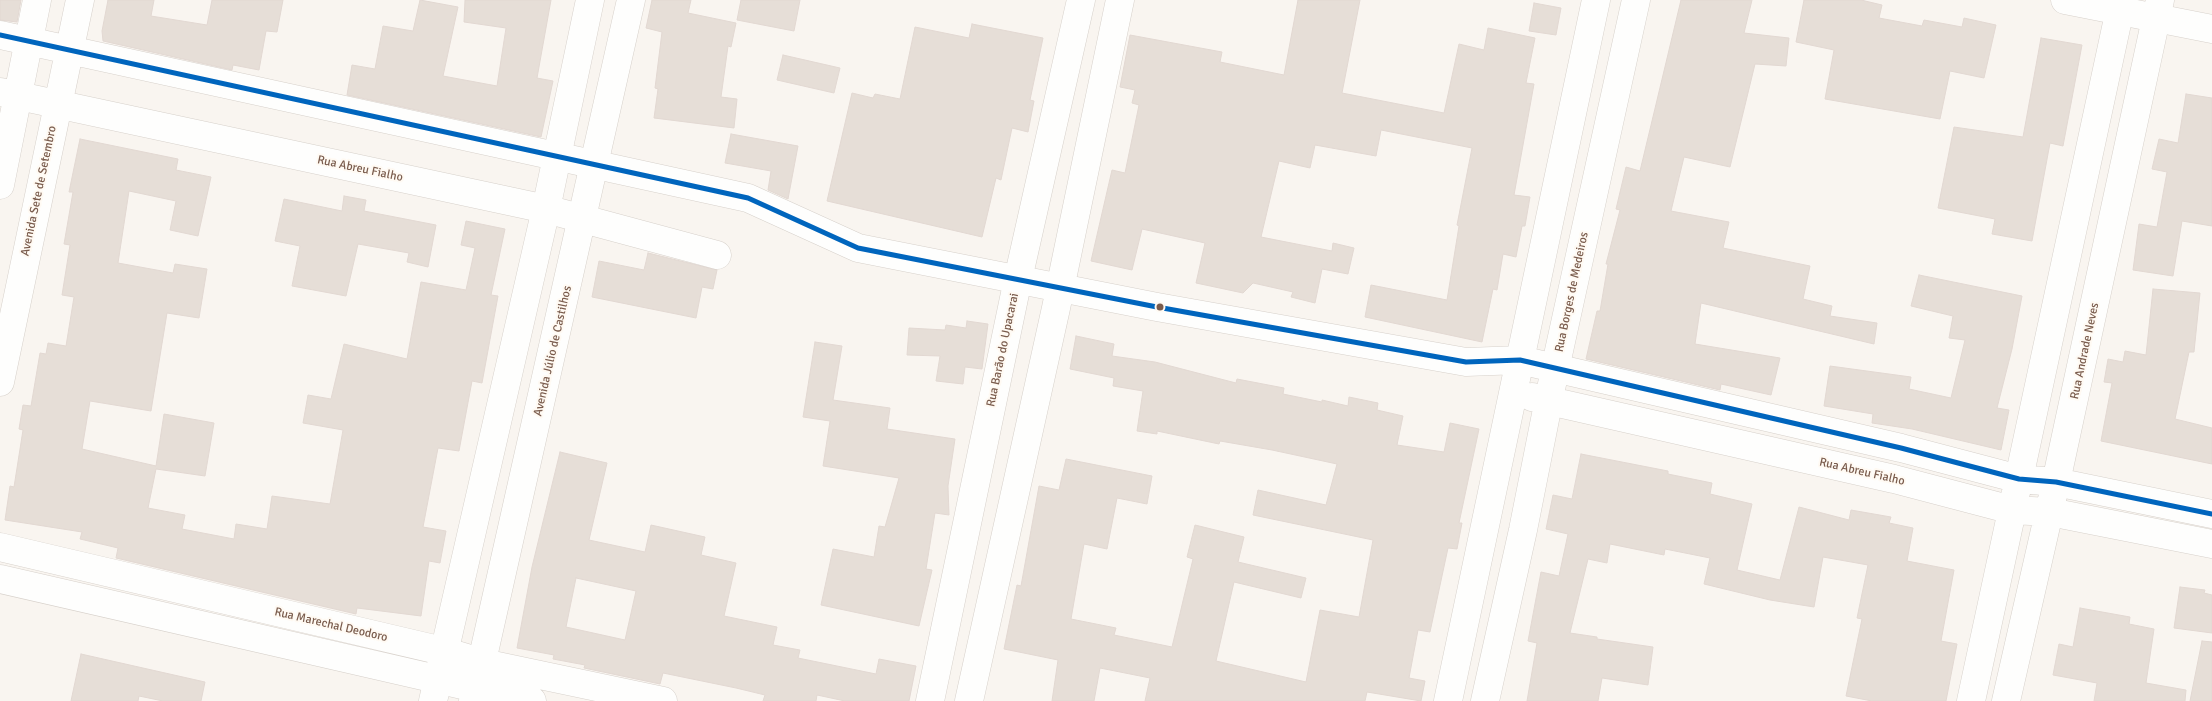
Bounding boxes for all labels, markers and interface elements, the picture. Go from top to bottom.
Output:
street label: Avenida Sete de Setembro [18,125,60,257]
street label: Rua Abreu Fialho [316,153,404,185]
street label: Rua Borges de Medeiros [1552,231,1592,353]
street label: Avenida Júlio de Castilhos [531,284,575,418]
street label: Rua Barão do Upacarai [984,292,1022,408]
street label: Rua Andrade Neves [2068,301,2102,401]
unlabelled marker [1155,302,1165,312]
street label: Rua Abreu Fialho [1818,455,1906,489]
street label: Rua Marechal Deodoro [273,605,389,645]

